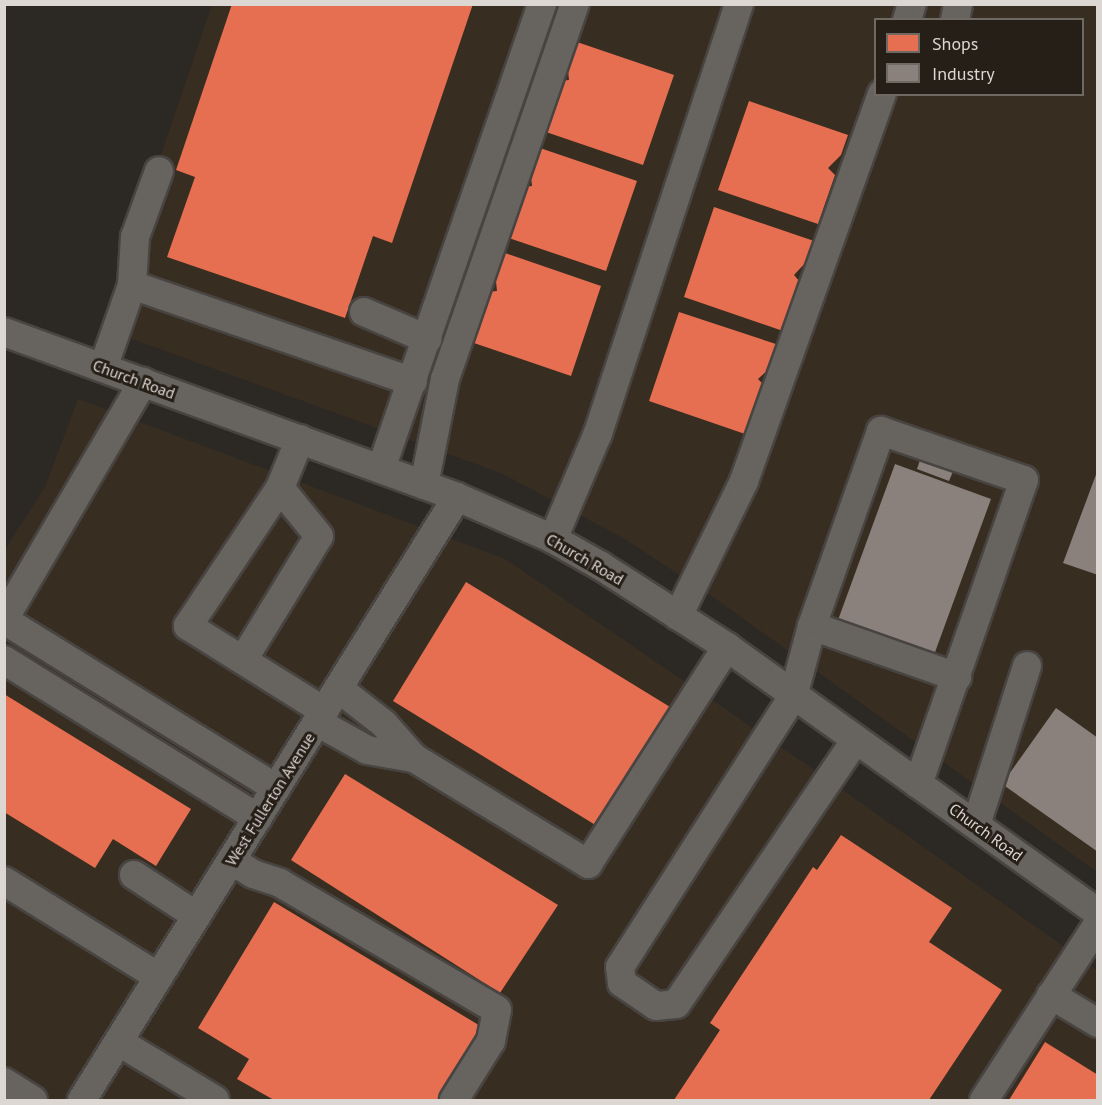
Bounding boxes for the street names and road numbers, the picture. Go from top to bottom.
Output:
street label: Church Road [90,355,178,403]
street label: Church Road [543,529,627,589]
street label: West Fullerton Avenue [221,729,319,869]
street label: Church Road [946,799,1026,865]

